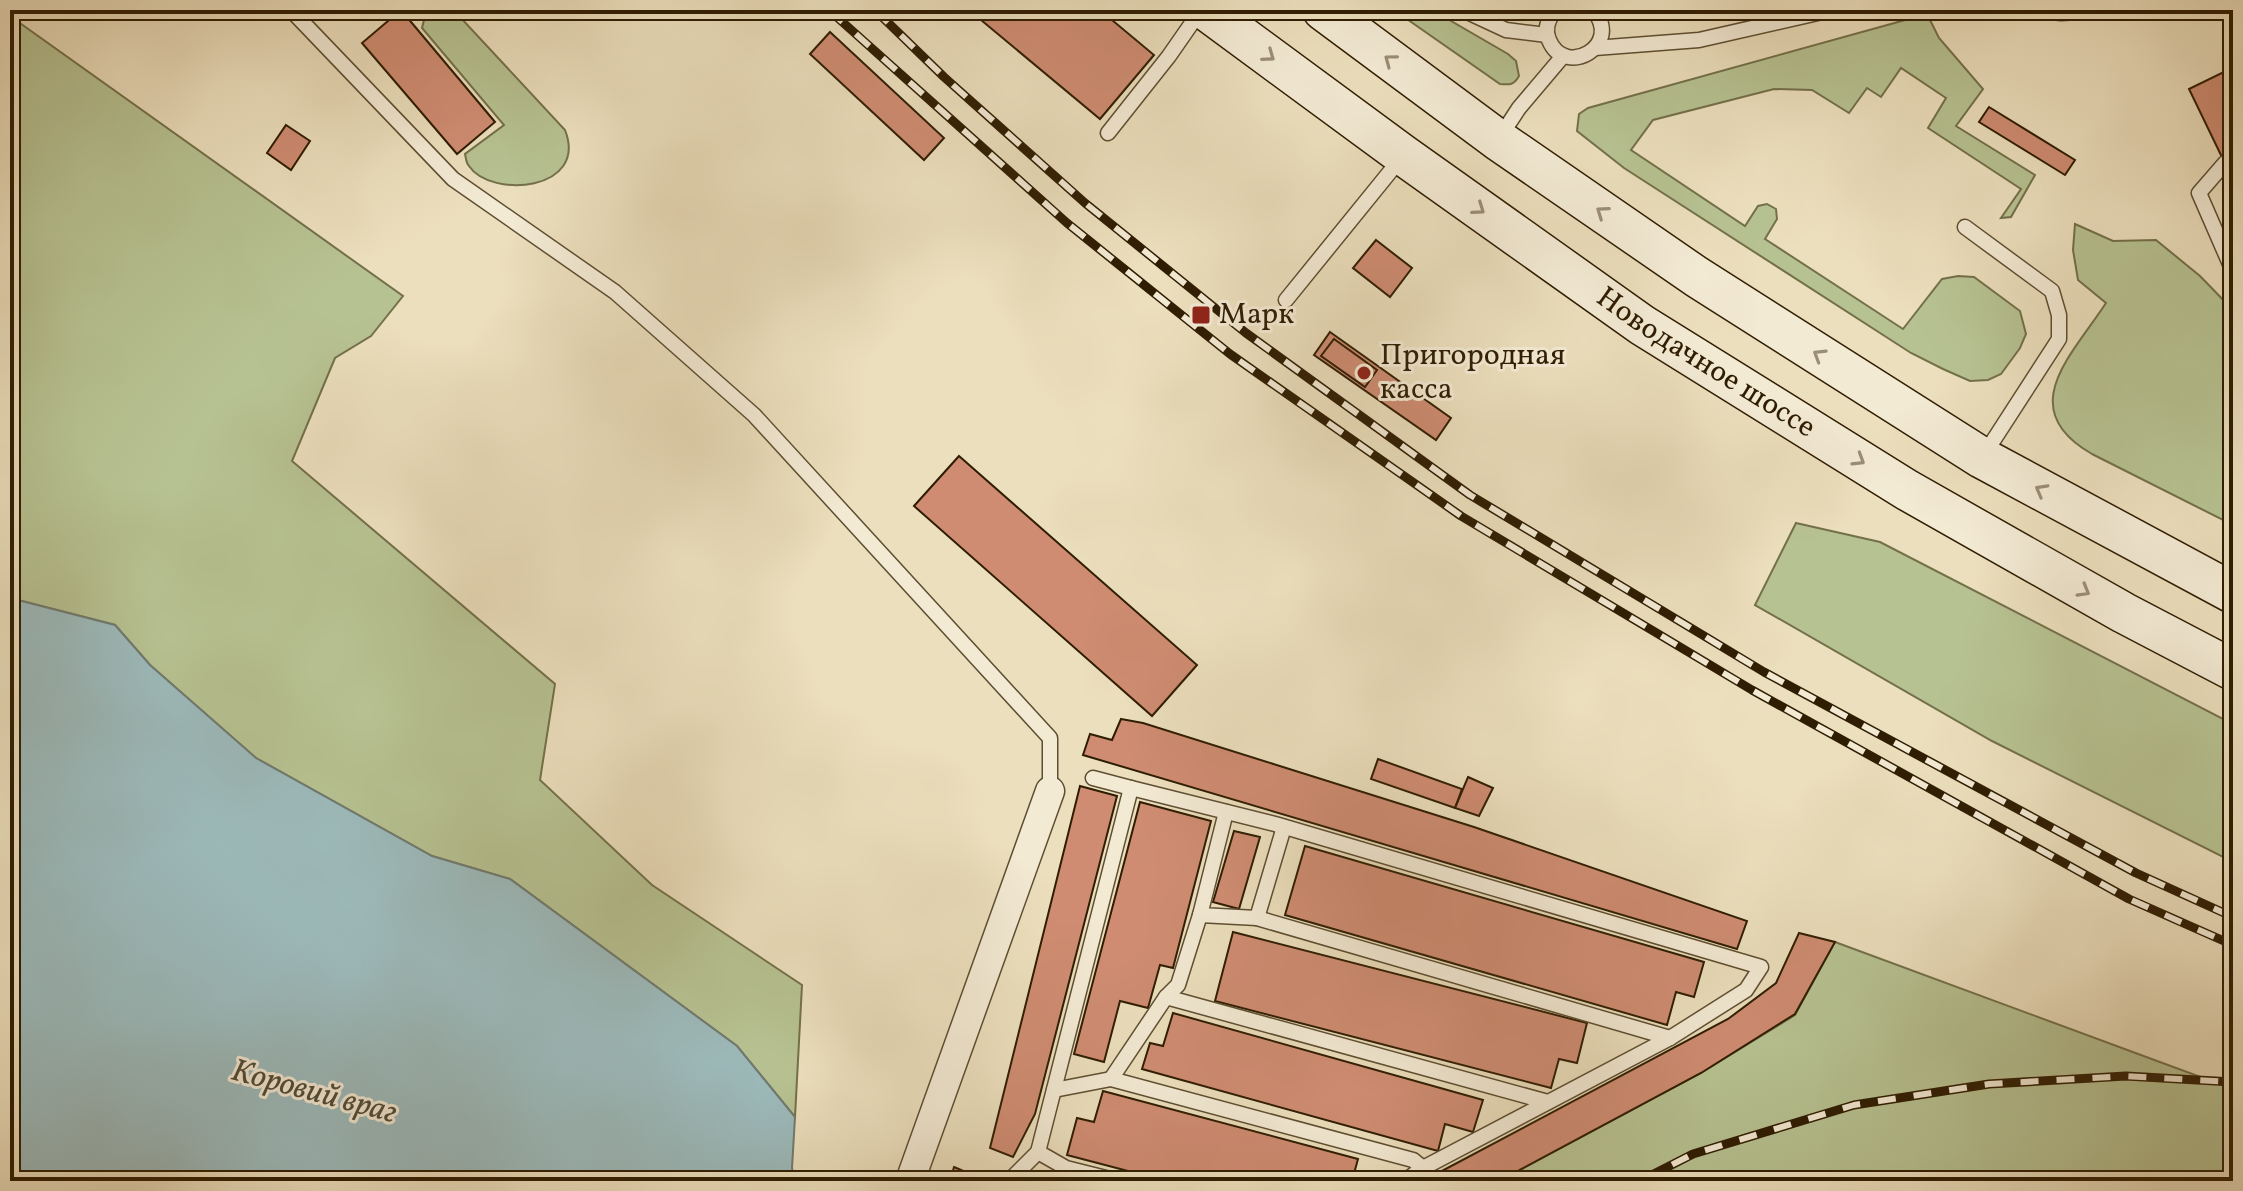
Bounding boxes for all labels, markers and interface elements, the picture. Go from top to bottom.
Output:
one-way arrow [1260,46,1274,61]
one-way arrow [1385,56,1399,70]
one-way arrow [1470,199,1485,214]
one-way arrow [1596,207,1610,222]
street label: Новодачное шоссе [1587,277,1823,449]
place label: Марк [1219,294,1294,336]
marker: Марк [1190,304,1212,326]
place label: Пригородная касса [1380,335,1565,411]
one-way arrow [1813,349,1828,364]
marker: Пригородная касса [1355,364,1373,382]
one-way arrow [1850,451,1865,466]
one-way arrow [2035,484,2049,500]
one-way arrow [2075,581,2090,597]
water label: Коровий враг [226,1050,402,1136]

